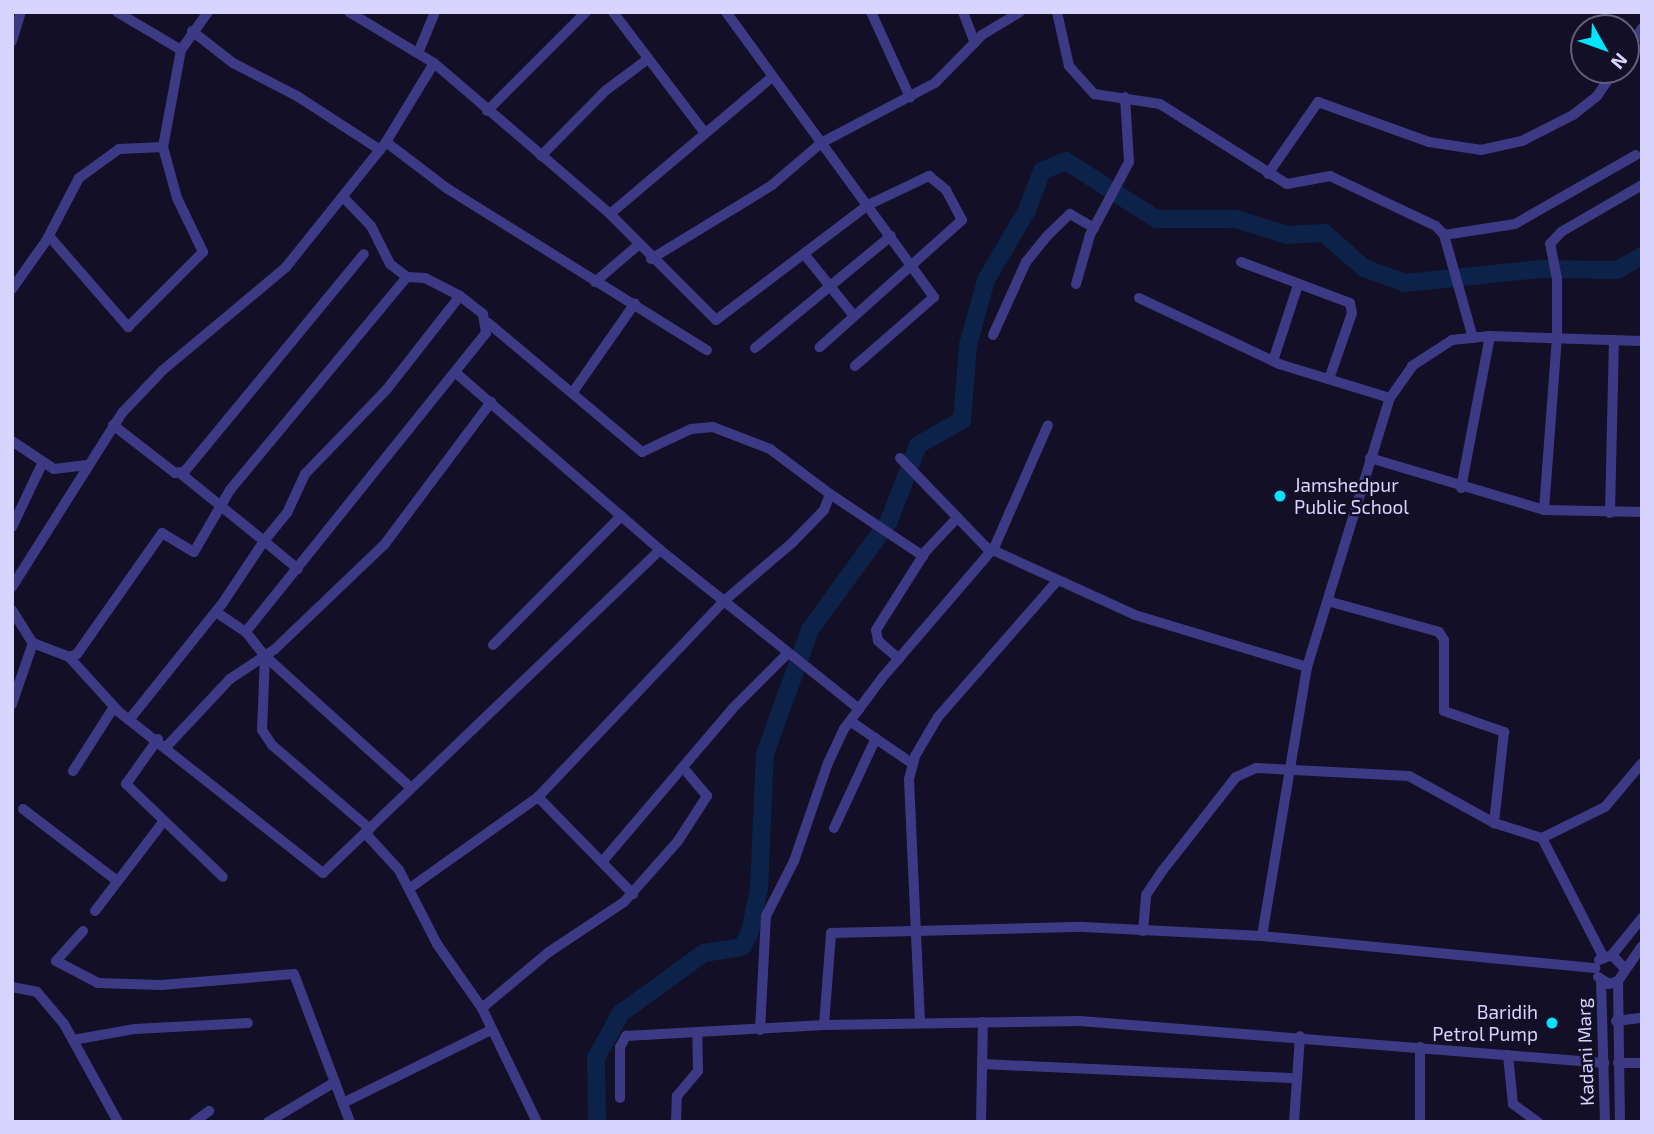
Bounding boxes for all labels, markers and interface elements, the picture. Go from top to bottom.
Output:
north arrow [1570,14,1640,84]
text: N [1607,49,1633,74]
place label: Jamshedpur Public School [1294,474,1409,518]
marker: Jamshedpur Public School [1272,488,1288,504]
street label: Kadani Marg [1572,998,1598,1106]
place label: Baridih Petrol Pump [1432,1001,1538,1045]
marker: Baridih Petrol Pump [1544,1015,1560,1031]

